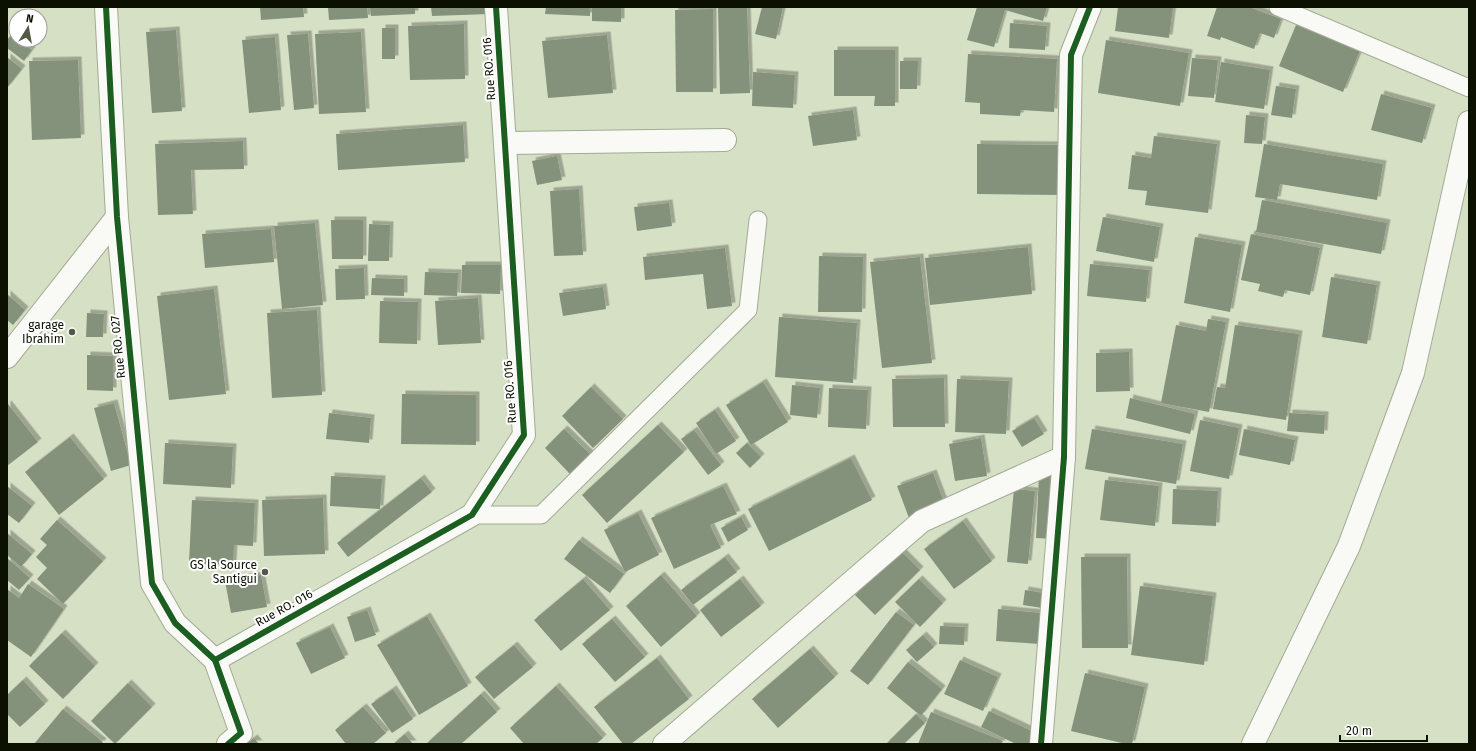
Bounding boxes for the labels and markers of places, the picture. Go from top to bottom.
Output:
place label: garage Ibrahim [22,318,64,346]
marker: garage Ibrahim [67,327,77,337]
place label: GS la Source Santigui [190,558,257,586]
marker: GS la Source Santigui [260,567,270,577]

